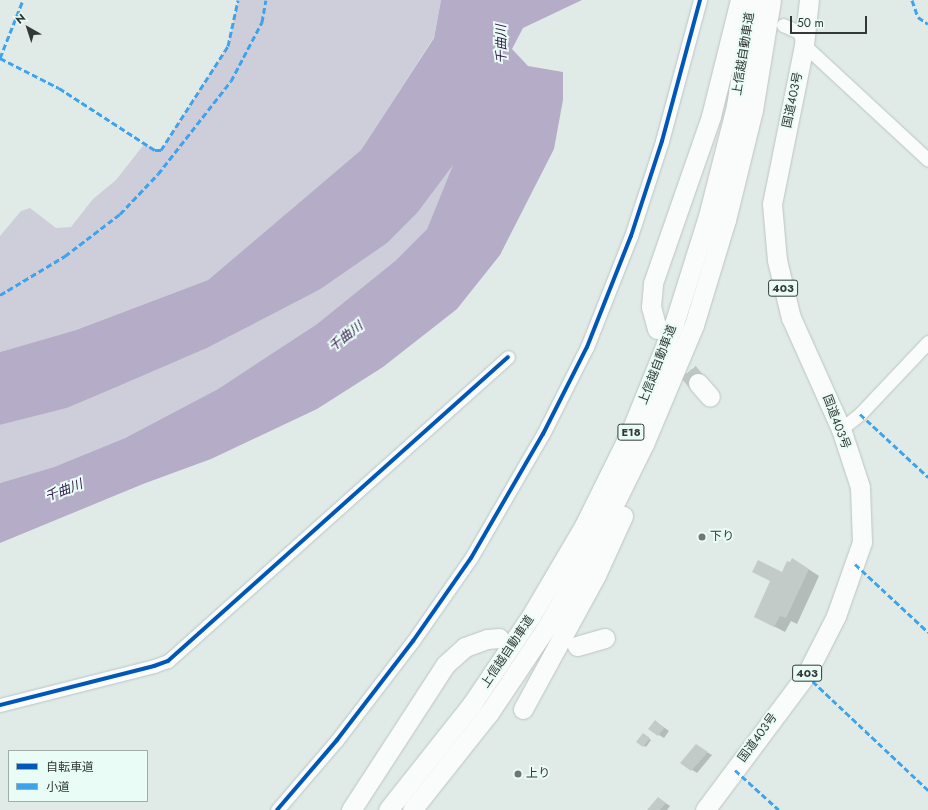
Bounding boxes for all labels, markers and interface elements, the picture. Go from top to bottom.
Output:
north arrow [8,8,48,48]
scale bar [792,8,869,34]
text: N [12,10,29,28]
street label: 上信越自動車道 [730,11,758,97]
text: 50 m [797,14,824,32]
water label: 千曲川 [494,24,510,64]
street label: 国道403号 [780,71,806,129]
road number: 403 [768,279,798,297]
water label: 千曲川 [326,319,366,355]
street label: 上信越自動車道 [636,323,680,407]
street label: 国道403号 [819,393,853,451]
road number: E18 [617,423,645,441]
water label: 千曲川 [43,477,85,505]
place label: 下り [710,530,734,544]
marker: 下り [697,532,707,542]
street label: 上信越自動車道 [479,613,537,691]
road number: 403 [792,664,822,682]
street label: 国道403号 [735,711,781,765]
legend [8,750,148,802]
text: 自転車道 [46,758,94,776]
place label: 上り [526,767,550,781]
marker: 上り [513,769,523,779]
text: 小道 [46,778,70,796]

